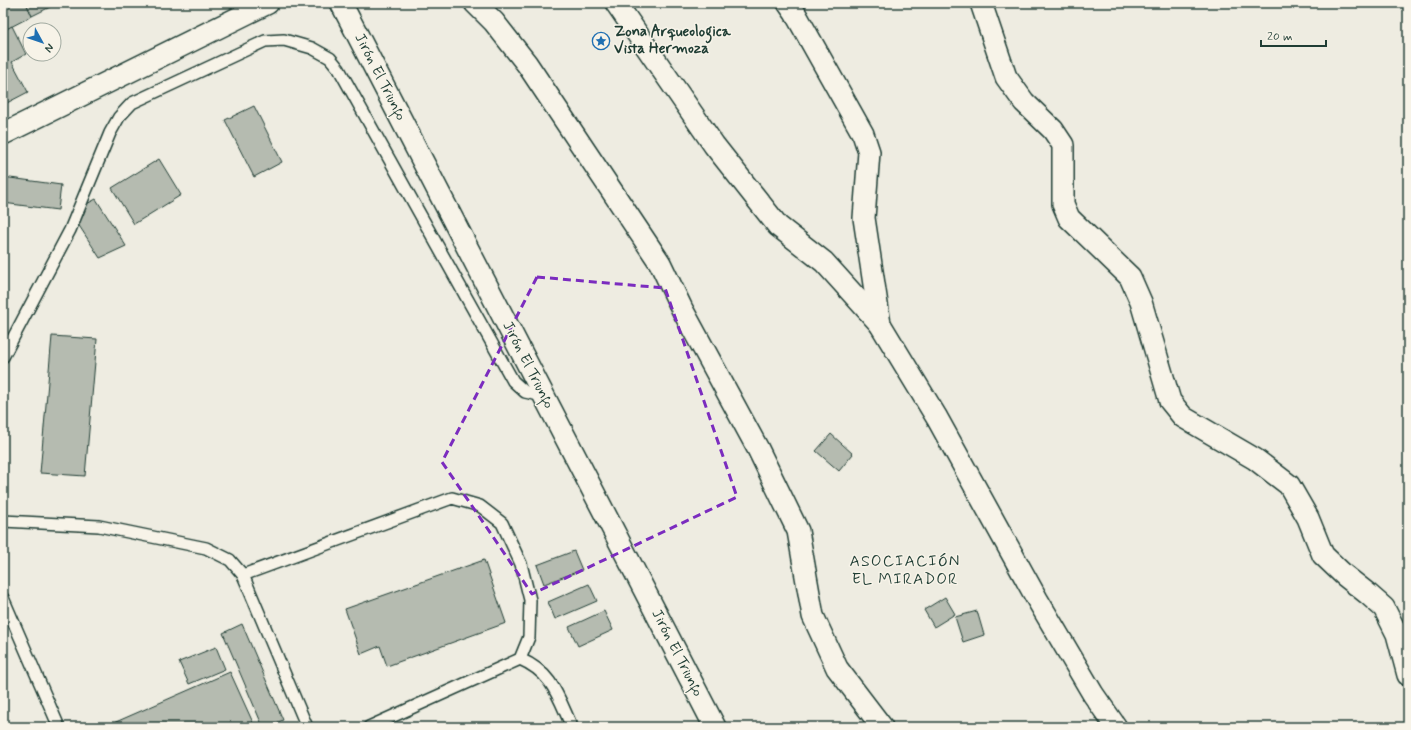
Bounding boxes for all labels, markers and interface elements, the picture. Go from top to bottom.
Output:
north arrow [22,22,62,62]
place label: Zona Arqueologica Vista Hermoza [614,22,732,59]
scale bar [1261,22,1326,48]
text: 20 m [1267,29,1293,45]
street label: Jirón El Triunfo [348,30,411,125]
place icon: Zona Arqueologica Vista Hermoza [591,31,611,51]
text: N [41,40,57,55]
street label: Jirón El Triunfo [496,318,559,413]
district label: ASOCIACIÓN EL MIRADOR [850,551,960,590]
street label: Jirón El Triunfo [645,606,708,701]

